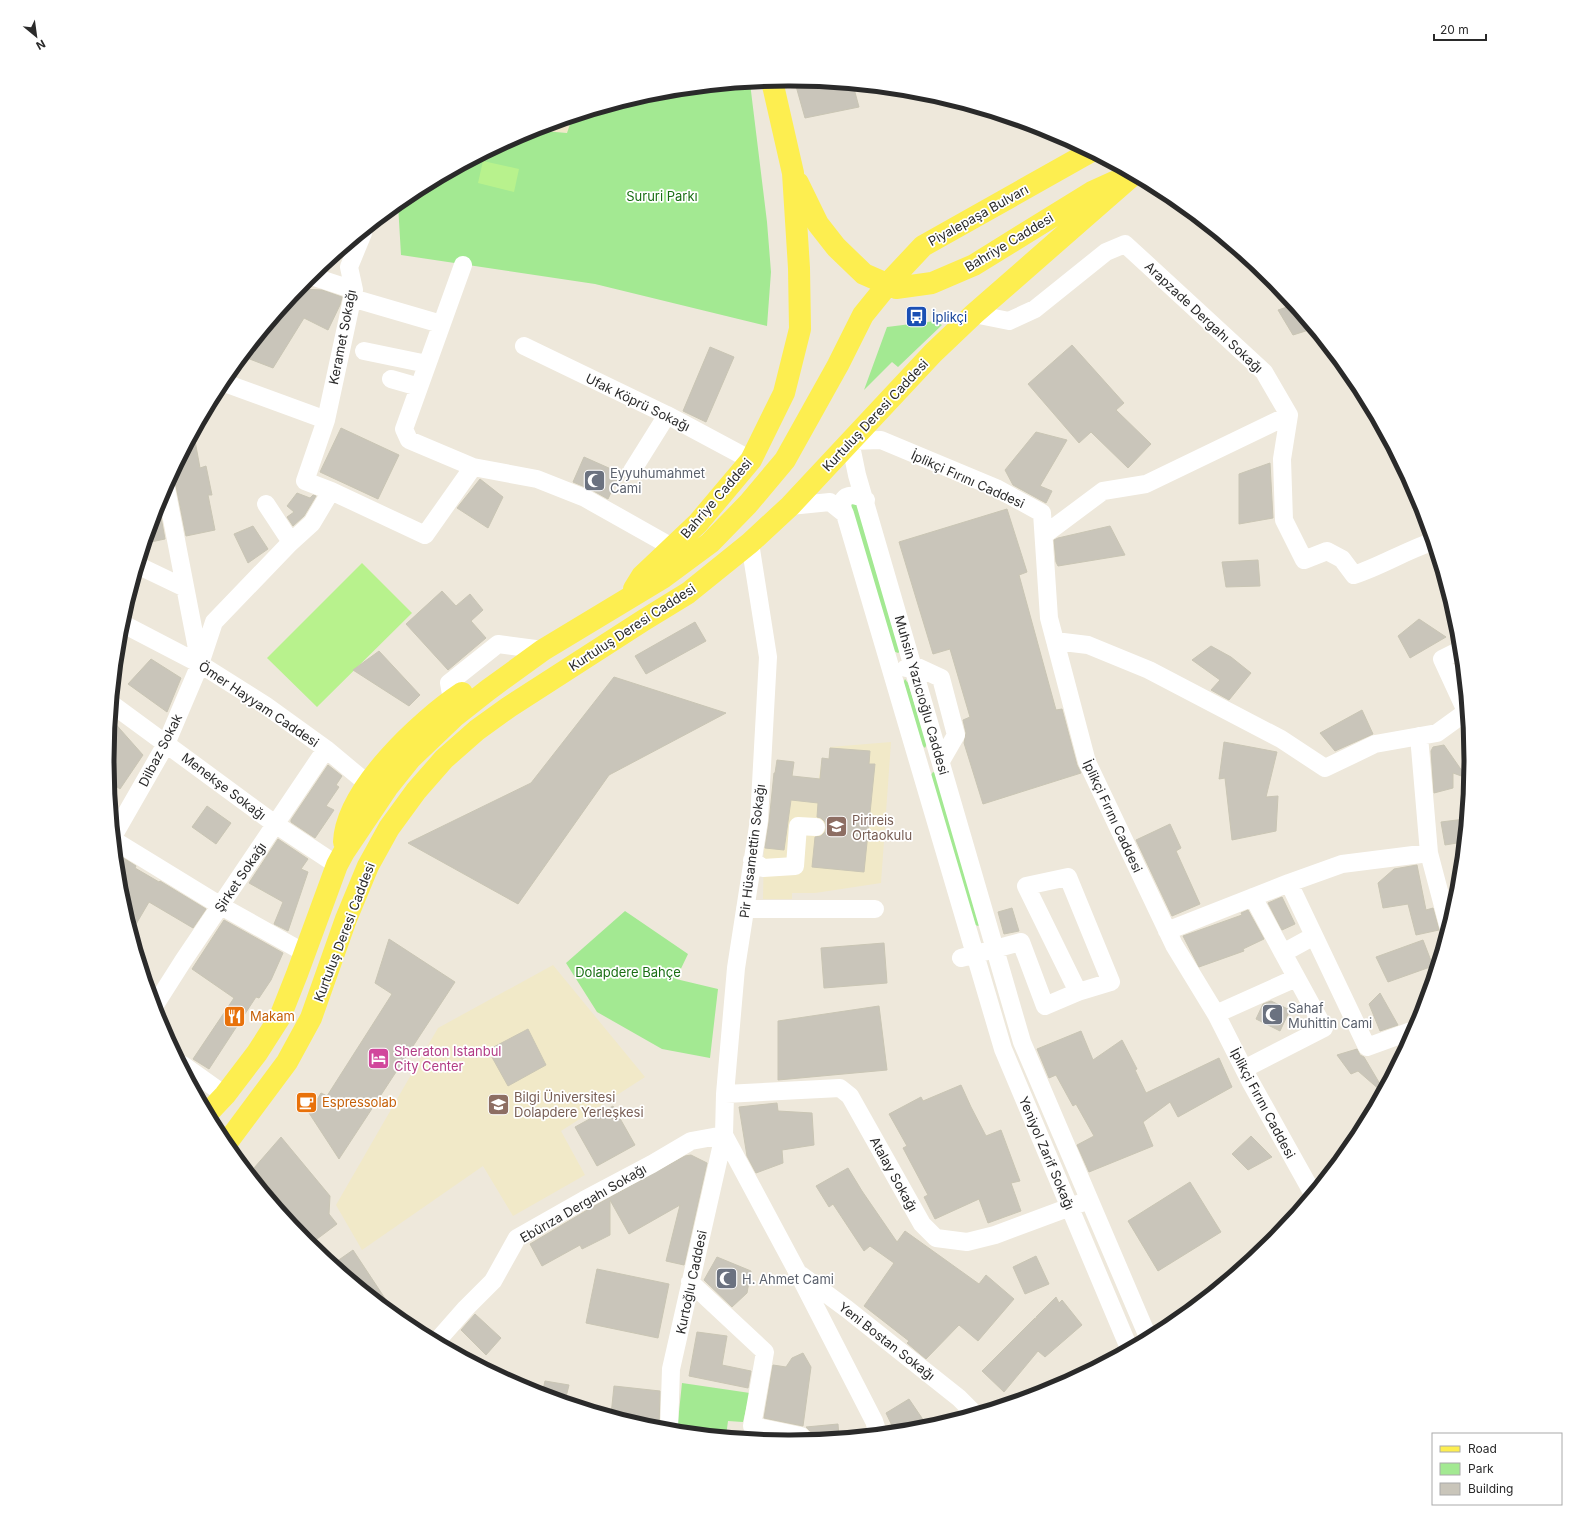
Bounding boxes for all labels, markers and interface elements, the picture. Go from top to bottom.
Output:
north arrow [16,16,56,56]
scale bar [1434,16,1486,42]
text: 20 m [1440,22,1469,37]
text: N [34,37,48,53]
street label: Piyalepaşa Bulvarı [925,181,1031,249]
park label: Sururi Parkı [626,188,698,204]
street label: Bahriye Caddesi [962,209,1056,275]
street label: Arapzade Dergahı Sokağı [1142,258,1266,376]
street label: Keramet Sokağı [325,288,359,386]
bus stop icon: İplikçi [903,304,929,330]
place label: İplikçi [932,309,967,325]
street label: Kurtuluş Deresi Caddesi [819,356,931,474]
street label: Ufak Köprü Sokağı [583,370,693,434]
street label: İplikçi Fırını Caddesi [909,447,1027,511]
street label: Bahriye Caddesi [677,455,755,541]
place label: Eyyuhumahmet Cami [610,465,705,496]
mosque icon: Eyyuhumahmet Cami [582,467,608,493]
street label: Kurtuluş Deresi Caddesi [566,580,698,674]
street label: Muhsin Yazıcıoğlu Caddesi [892,613,952,777]
street label: Ömer Hayyam Caddesi [196,658,322,750]
street label: Dilbaz Sokak [135,711,185,789]
street label: Menekşe Sokağı [179,749,269,823]
street label: İplikçi Fırını Caddesi [1080,757,1146,875]
street label: Pir Hüsamettin Sokağı [736,783,768,919]
place label: Pirireis Ortaokulu [852,812,912,843]
school or university icon: Pirireis Ortaokulu [823,814,849,840]
street label: Şirket Sokağı [211,839,269,915]
street label: Kurtuluş Deresi Caddesi [310,860,378,1004]
park label: Dolapdere Bahçe [575,964,681,980]
place label: Sahaf Muhittin Cami [1288,1000,1372,1031]
mosque icon: Sahaf Muhittin Cami [1260,1002,1286,1028]
restaurant icon: Makam [222,1003,248,1029]
place label: Makam [250,1008,295,1024]
place label: Sheraton Istanbul City Center [394,1043,502,1074]
hotel icon: Sheraton Istanbul City Center [365,1045,391,1071]
street label: İplikçi Fırını Caddesi [1227,1045,1299,1161]
cafe icon: Espressolab [293,1089,319,1115]
place label: Bilgi Üniversitesi Dolapdere Yerleşkesi [514,1089,644,1120]
school or university icon: Bilgi Üniversitesi Dolapdere Yerleşkesi [486,1091,512,1117]
place label: Espressolab [322,1094,397,1110]
street label: Yeniyol Zarif Sokağı [1016,1094,1078,1212]
street label: Atalay Sokağı [867,1134,921,1214]
street label: Ebûrıza Dergahı Sokağı [517,1160,649,1246]
street label: Kurtoğlu Caddesi [672,1229,710,1335]
mosque icon: H. Ahmet Cami [714,1266,740,1292]
place label: H. Ahmet Cami [742,1271,834,1287]
street label: Yeni Bostan Sokağı [836,1298,938,1384]
legend [1432,1433,1562,1505]
text: Road [1468,1441,1497,1456]
text: Park [1468,1461,1494,1476]
text: Building [1468,1481,1513,1496]

